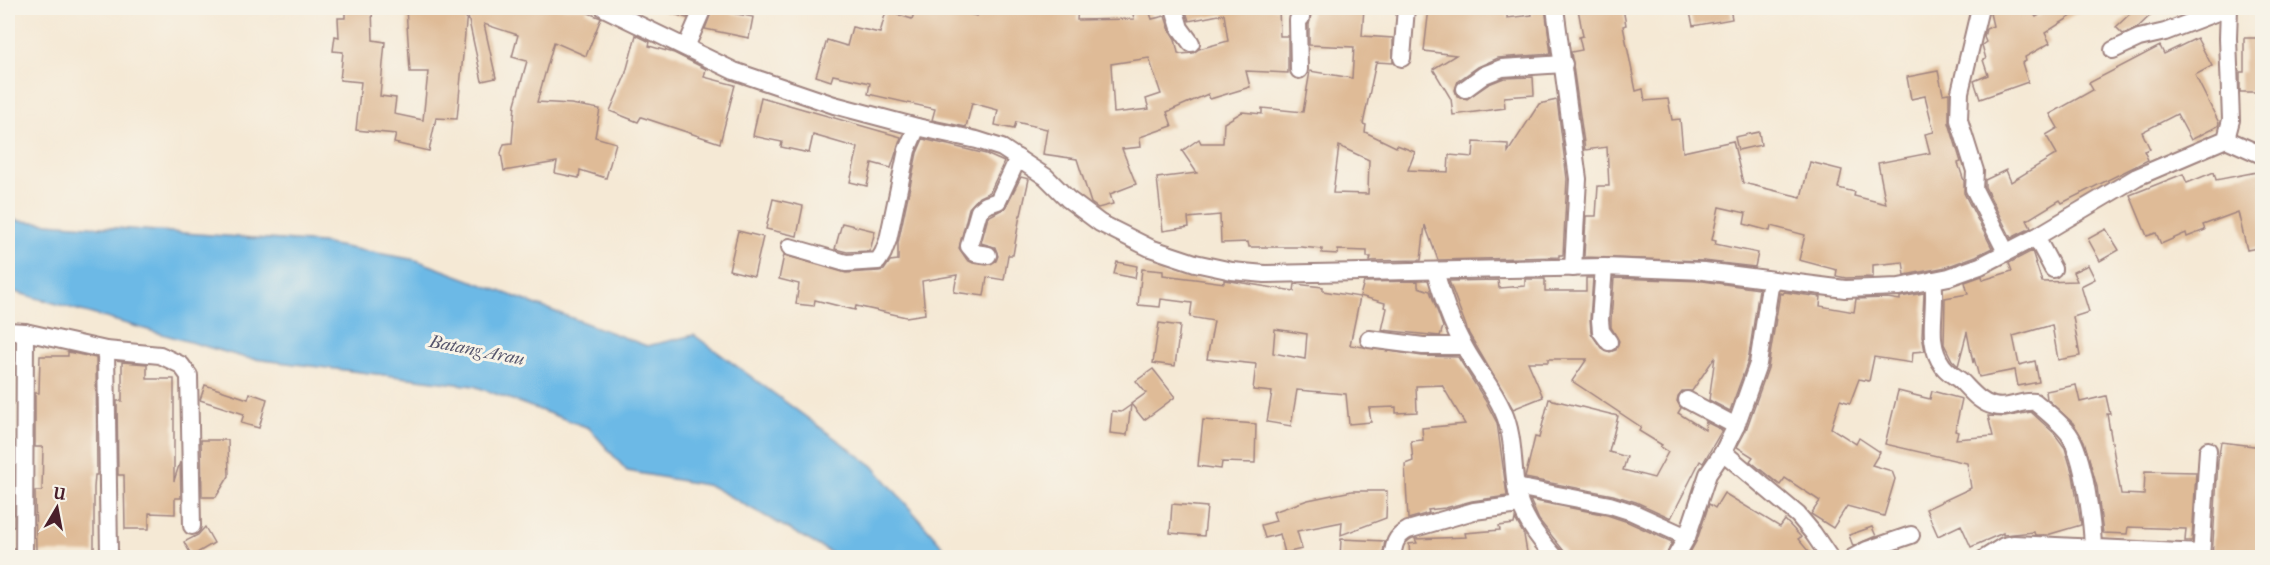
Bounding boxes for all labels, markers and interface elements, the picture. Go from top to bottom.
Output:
water label: Batang Arau [426,331,526,370]
north arrow [27,478,87,538]
text: U [51,483,68,504]

